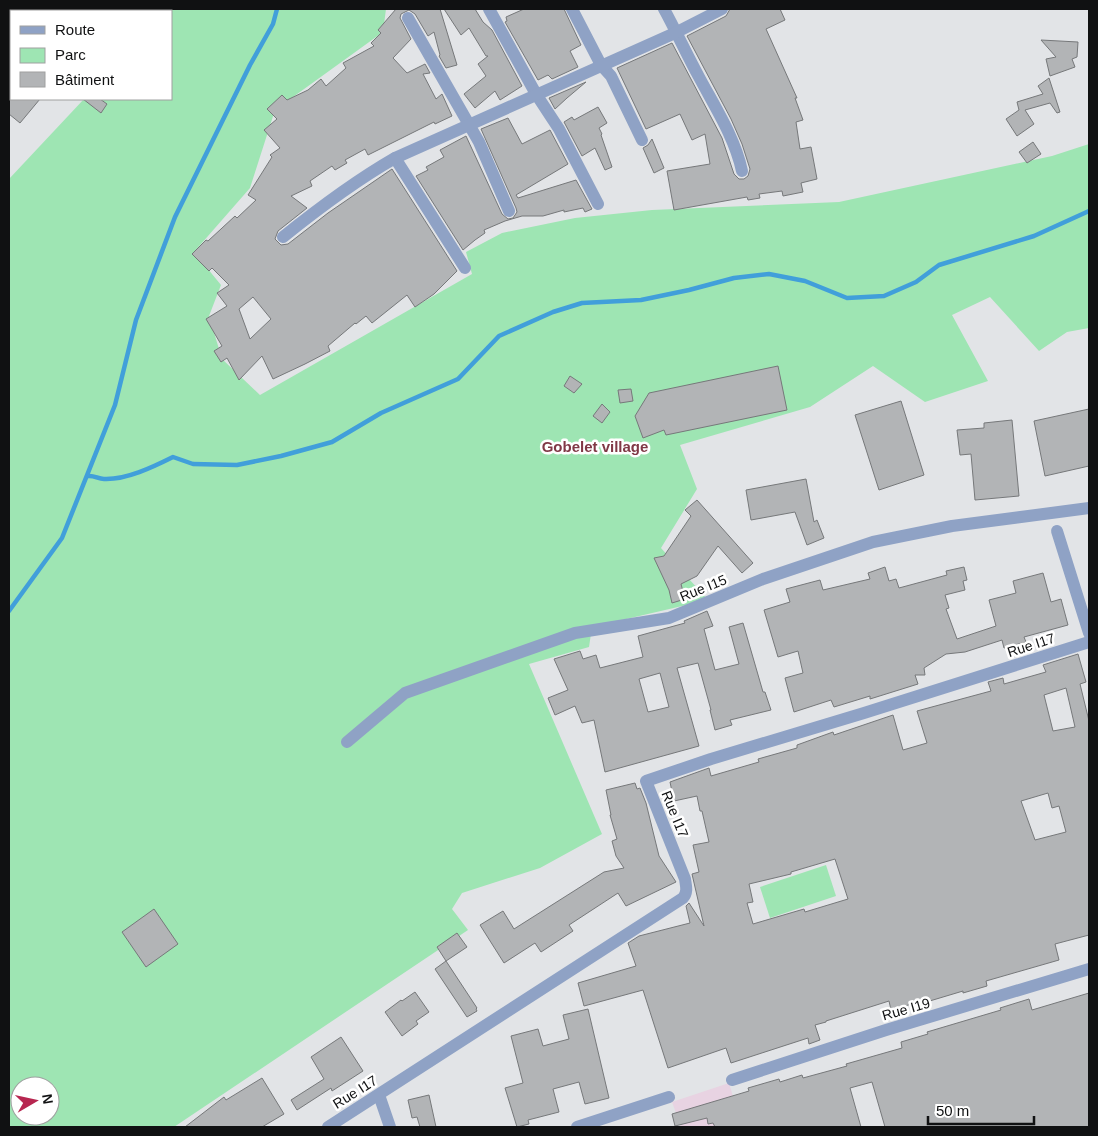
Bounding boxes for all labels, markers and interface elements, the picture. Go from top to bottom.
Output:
legend [10,10,172,100]
text: Route [55,21,95,38]
text: Parc [55,46,86,63]
text: Bâtiment [55,71,115,88]
district label: Gobelet village [542,438,648,455]
street label: Rue I15 [677,571,729,605]
street label: Rue I17 [1005,630,1057,660]
street label: Rue I17 [658,788,692,840]
street label: Rue I19 [880,994,932,1023]
street label: Rue I17 [330,1072,380,1112]
north arrow [10,1076,60,1126]
text: N [39,1093,57,1105]
scale bar [928,1094,1034,1126]
text: 50 m [936,1102,969,1119]

